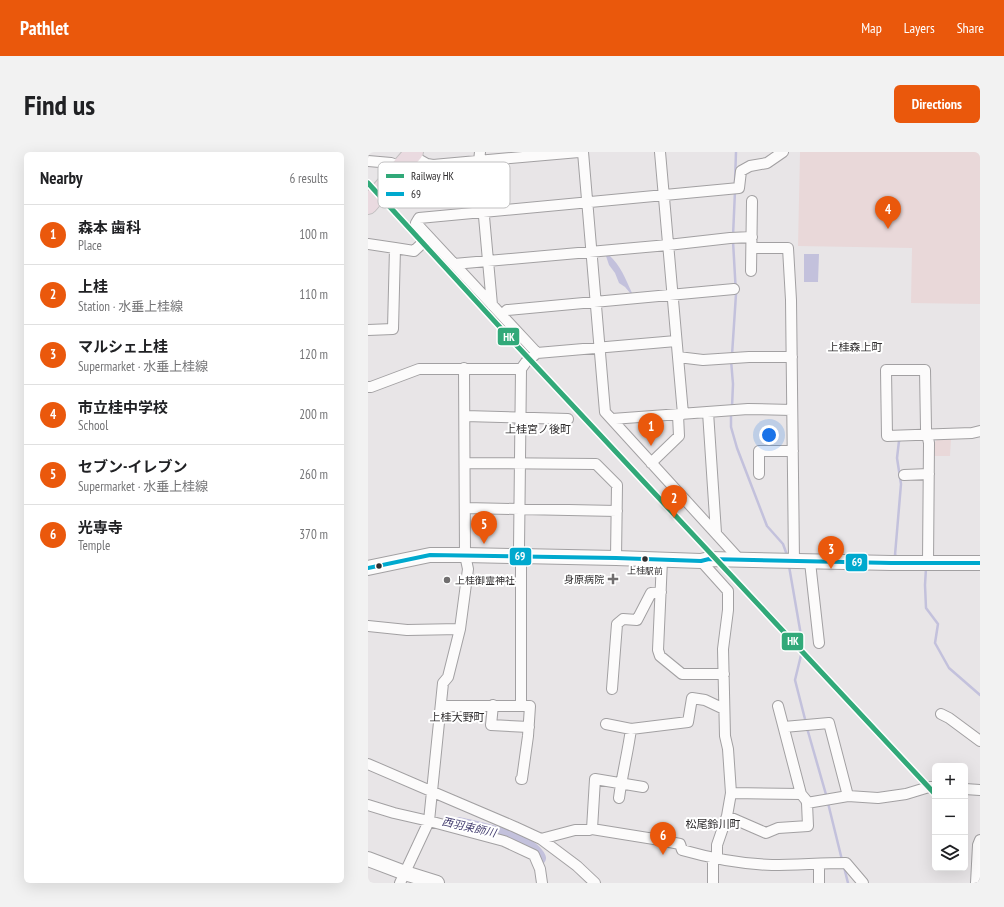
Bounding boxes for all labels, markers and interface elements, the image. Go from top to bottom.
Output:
text: Pathlet [20,16,69,40]
text: Map [861,19,882,37]
text: Layers [904,19,935,37]
text: Share [957,19,984,37]
button: Directions [894,85,980,123]
text: Find us [24,86,95,123]
legend [378,162,510,208]
text: Nearby [40,167,83,189]
text: Railway HK [411,169,455,183]
text: 6 results [289,170,328,187]
text: 69 [411,187,421,201]
pin: 4 [875,196,901,229]
text: 森本 歯科 [78,218,141,237]
text: 1 [50,226,56,243]
text: 100 m [299,226,328,243]
text: Place [78,237,102,254]
text: 上桂 [78,277,108,296]
text: 2 [50,286,56,303]
text: 110 m [299,286,328,303]
text: Station · 水垂上桂線 [78,298,183,315]
line badge: HK [497,327,520,346]
text: HK [503,330,515,344]
text: マルシェ上桂 [78,337,168,356]
district label: 上桂森上町 [828,340,883,354]
text: 3 [50,346,56,363]
text: 120 m [299,346,328,363]
text: Supermarket · 水垂上桂線 [78,358,208,375]
text: 市立桂中学校 [78,398,168,417]
text: 4 [50,406,56,423]
text: 200 m [299,406,328,423]
pin: 1 [638,413,664,446]
text: School [78,417,108,434]
district label: 上桂宮ノ後町 [505,422,571,436]
your location [759,425,779,445]
text: セブン-イレブン [78,457,187,476]
text: 5 [50,466,56,483]
text: 260 m [299,466,328,483]
text: Supermarket · 水垂上桂線 [78,478,208,495]
pin: 2 [661,485,687,518]
pin: 5 [471,511,497,544]
text: 光専寺 [78,518,123,537]
text: 6 [50,526,56,543]
text: 370 m [299,526,328,543]
pin: 3 [818,536,844,569]
text: Temple [78,537,110,554]
line badge: 69 [509,547,532,566]
text: 69 [515,549,525,563]
line badge: 69 [845,553,868,572]
marker: 上桂駅前 [640,554,650,564]
text: 69 [852,555,862,569]
unlabelled marker [374,561,384,571]
place label: 上桂駅前 [627,565,663,576]
place label: 身原病院 [564,573,604,586]
marker: 身原病院 [607,573,619,585]
place label: 上桂御霊神社 [455,574,515,587]
marker: 上桂御霊神社 [442,575,452,585]
line badge: HK [781,632,804,651]
text: HK [787,634,799,648]
district label: 上桂大野町 [430,710,485,724]
map controls [932,763,968,871]
button: + [932,763,968,799]
button: − [932,799,968,835]
water label: 西羽束師川 [441,814,498,840]
district label: 松尾鈴川町 [686,817,741,831]
pin: 6 [650,822,676,855]
button: layers [932,835,968,871]

